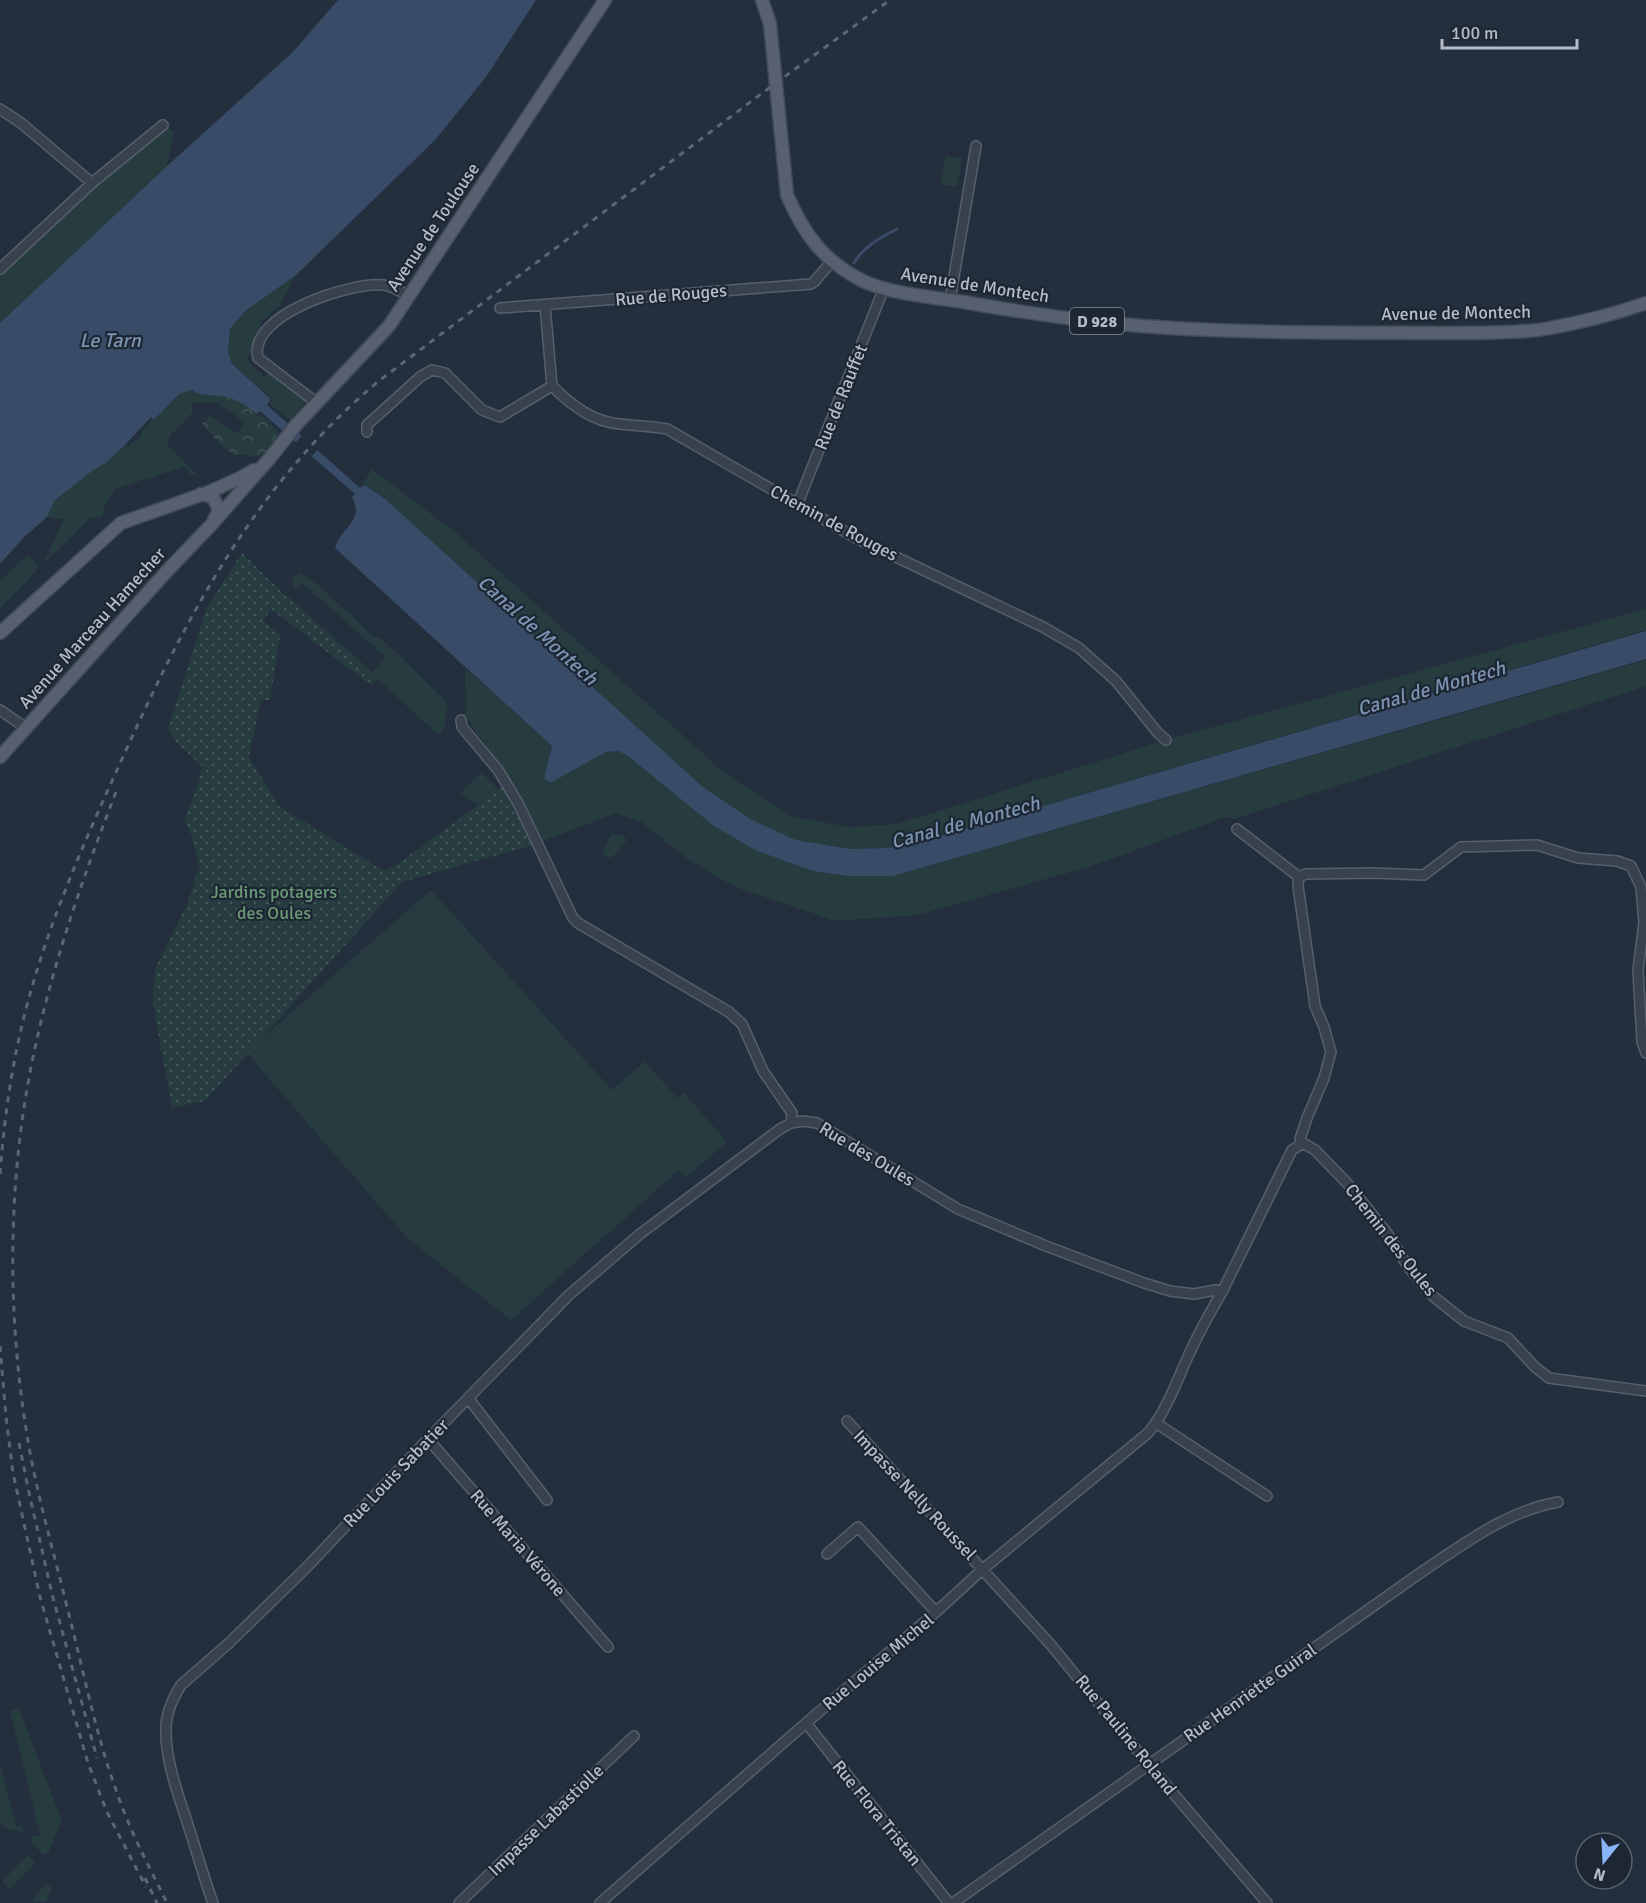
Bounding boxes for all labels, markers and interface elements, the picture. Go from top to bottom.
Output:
scale bar [1442,12,1577,50]
text: 100 m [1451,22,1498,44]
street label: Avenue de Toulouse [382,158,484,296]
street label: Avenue de Montech [899,262,1051,308]
street label: Rue de Rouges [614,279,728,311]
street label: Avenue de Montech [1381,301,1531,325]
road number: D 928 [1070,308,1124,334]
water label: Le Tarn [79,328,142,353]
street label: Rue de Rauffet [810,341,872,453]
street label: Chemin de Rouges [766,480,902,566]
street label: Avenue Marceau Hamecher [14,543,170,713]
water label: Canal de Montech [472,570,604,692]
water label: Canal de Montech [1354,655,1509,722]
water label: Canal de Montech [888,790,1043,854]
park label: Jardins potagers des Oules [211,881,337,924]
street label: Rue des Oules [815,1117,919,1191]
street label: Chemin des Oules [1340,1179,1442,1301]
street label: Rue Louis Sabatier [339,1414,454,1532]
street label: Impasse Nelly Roussel [849,1425,981,1565]
street label: Rue Maria Vérone [466,1485,570,1601]
street label: Rue Louise Michel [818,1609,938,1715]
street label: Rue Henriette Guiral [1179,1639,1321,1747]
street label: Rue Pauline Roland [1071,1670,1181,1800]
street label: Rue Flora Tristan [828,1756,926,1870]
street label: Impasse Labastiolle [484,1759,608,1881]
north arrow [1574,1831,1634,1891]
text: N [1591,1863,1608,1886]

